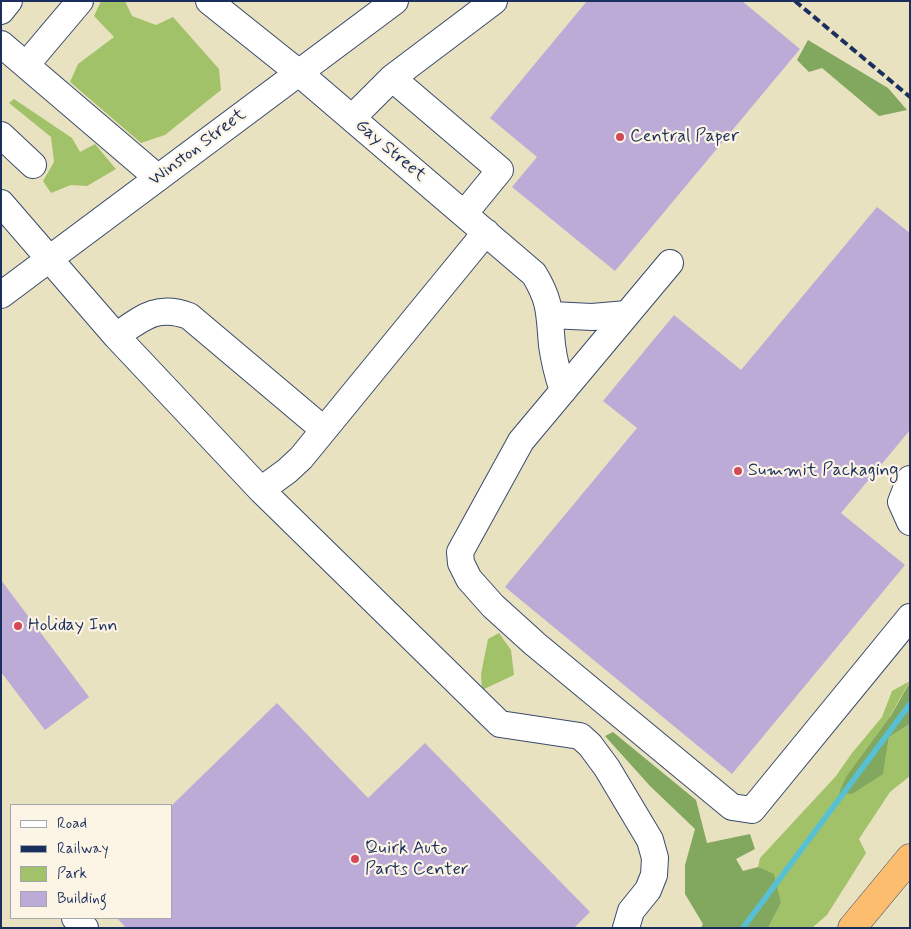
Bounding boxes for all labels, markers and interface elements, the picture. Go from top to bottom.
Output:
street label: Winston Street [145,105,251,191]
street label: Gay Street [350,115,430,187]
place label: Central Paper [630,126,739,148]
marker: Central Paper [614,131,626,143]
place label: Summit Packaging [748,460,898,482]
marker: Summit Packaging [732,465,744,477]
place label: Holiday Inn [28,615,118,637]
marker: Holiday Inn [12,620,24,632]
legend [10,804,172,919]
text: Road [57,814,87,834]
place label: Quirk Auto Parts Center [365,838,469,881]
text: Railway [57,839,109,859]
marker: Quirk Auto Parts Center [349,853,361,865]
text: Park [57,864,87,884]
text: Building [57,889,107,909]

